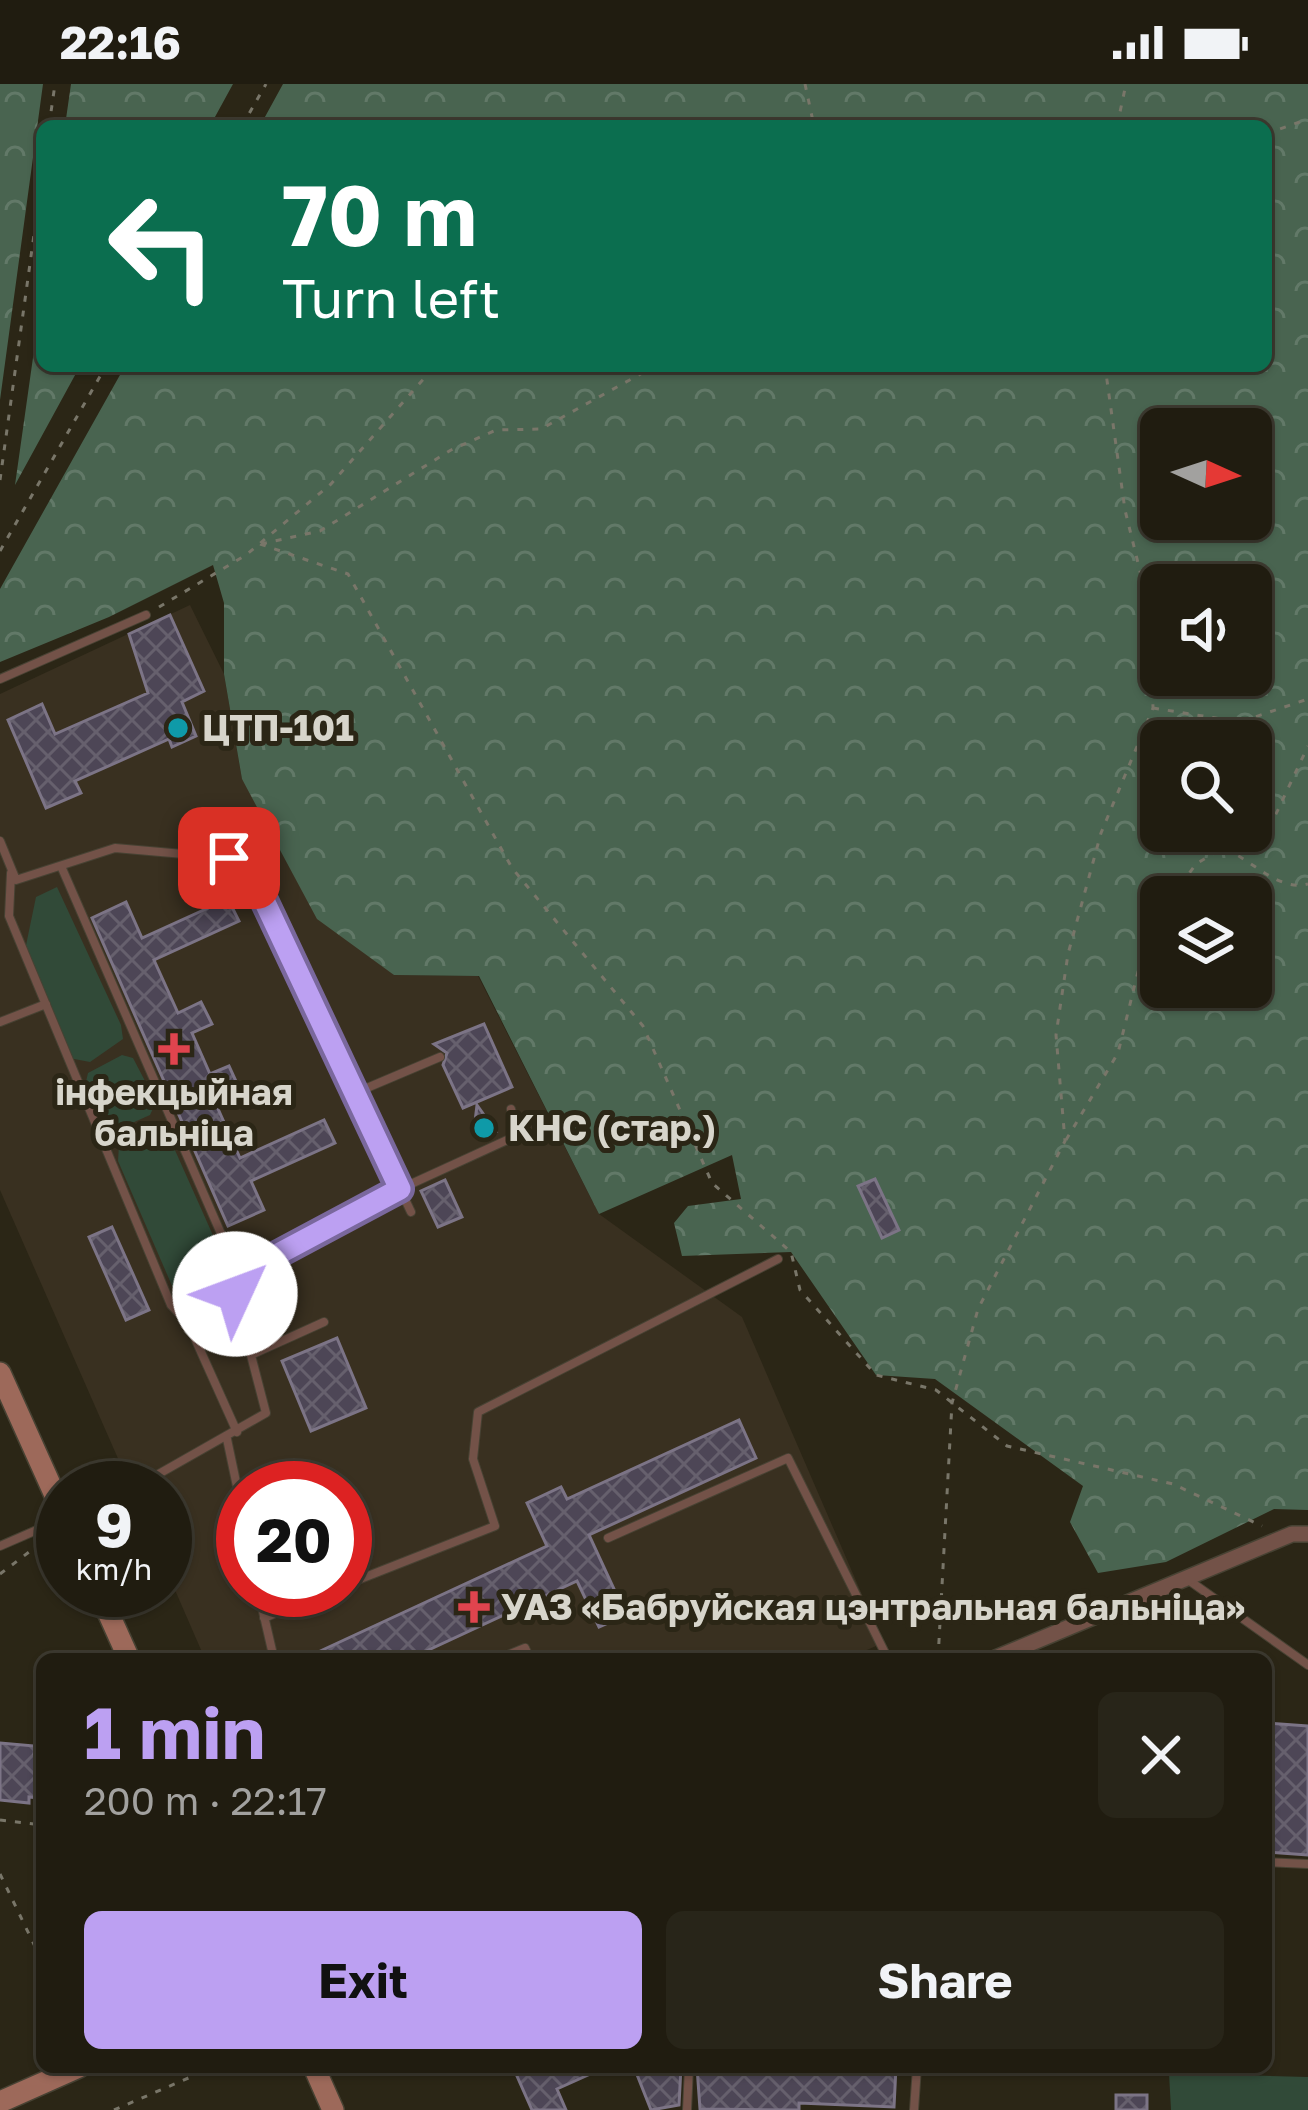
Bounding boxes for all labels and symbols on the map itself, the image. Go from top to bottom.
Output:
north arrow [1140,408,1272,540]
place label: ЦТП-101 [202,706,354,749]
marker: ЦТП-101 [165,715,191,741]
pin [178,807,280,909]
marker: інфекцыйная бальніца [158,1033,190,1065]
place label: інфекцыйная бальніца [55,1070,293,1154]
place label: КНС (стар.) [508,1106,716,1149]
marker: КНС (стар.) [471,1115,497,1141]
position arrow [172,1231,298,1357]
speed limit sign: 20 [216,1461,372,1617]
place label: УАЗ «Бабруйская цэнтральная бальніца» [501,1585,1245,1628]
marker: УАЗ «Бабруйская цэнтральная бальніца» [458,1591,490,1623]

